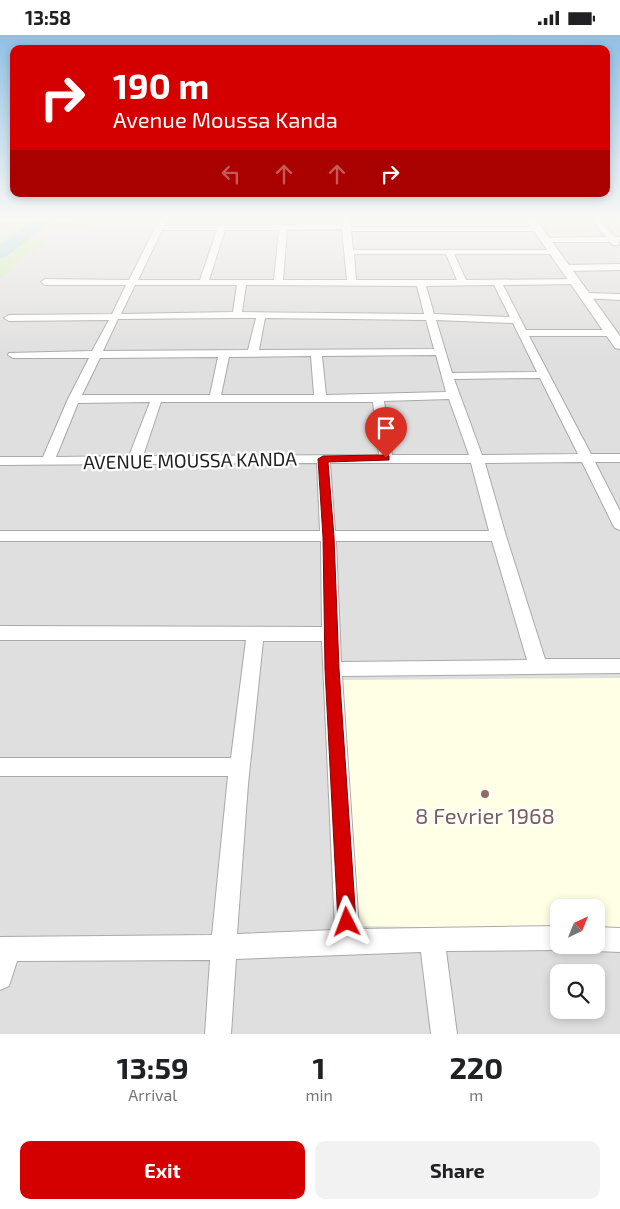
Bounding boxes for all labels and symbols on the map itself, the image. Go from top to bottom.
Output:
pin [365,407,407,458]
street label: AVENUE MOUSSA KANDA [83,447,297,473]
marker: 8 Fevrier 1968 [479,788,491,800]
place label: 8 Fevrier 1968 [415,802,555,828]
position arrow [320,895,372,947]
north arrow [550,899,605,954]

